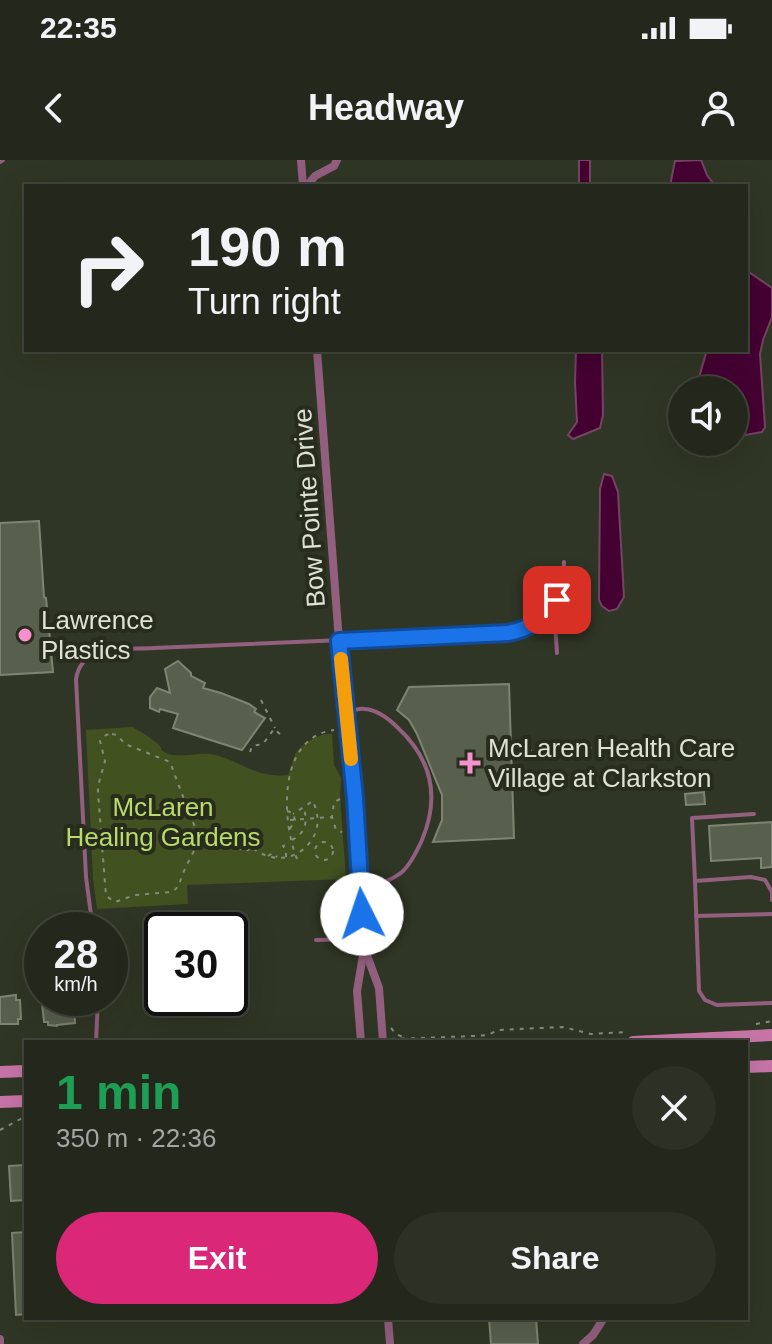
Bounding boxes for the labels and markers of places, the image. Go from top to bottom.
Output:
pin [523,566,591,634]
place label: Lawrence Plastics [41,605,154,665]
marker: Lawrence Plastics [16,626,34,644]
place label: McLaren Health Care Village at Clarkston [488,733,735,793]
marker: McLaren Health Care Village at Clarkston [459,752,481,774]

